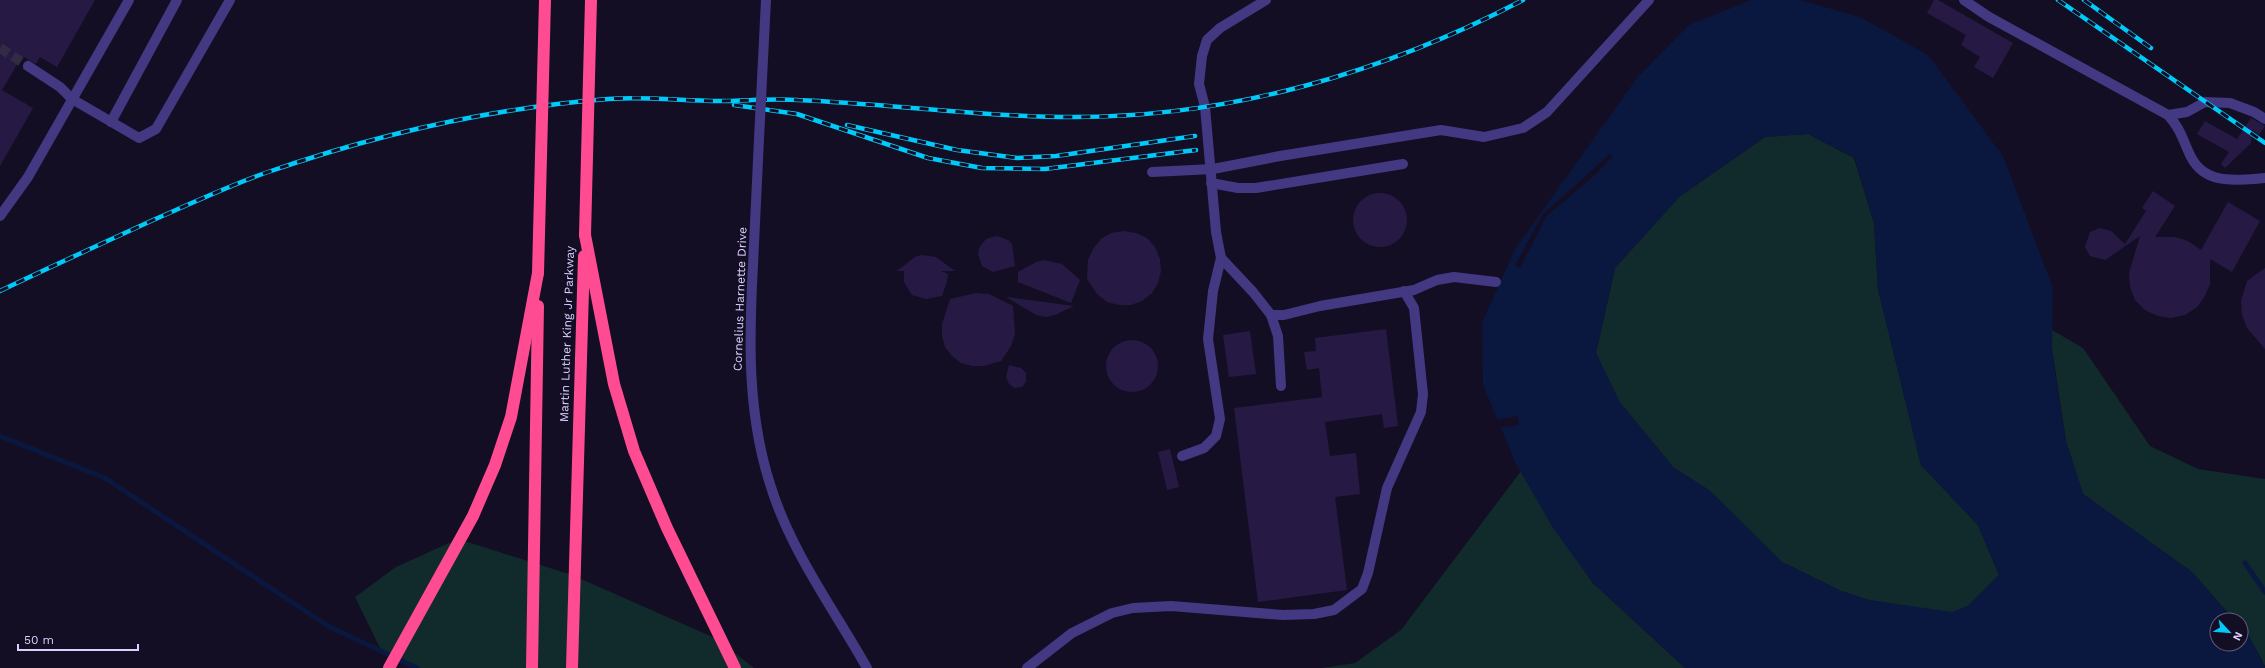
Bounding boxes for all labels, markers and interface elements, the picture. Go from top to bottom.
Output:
street label: Cornelius Harnette Drive [730,227,750,371]
street label: Martin Luther King Jr Parkway [557,245,577,422]
north arrow [2209,612,2249,652]
scale bar [18,626,138,652]
text: N [2230,630,2245,643]
text: 50 m [24,633,54,647]

